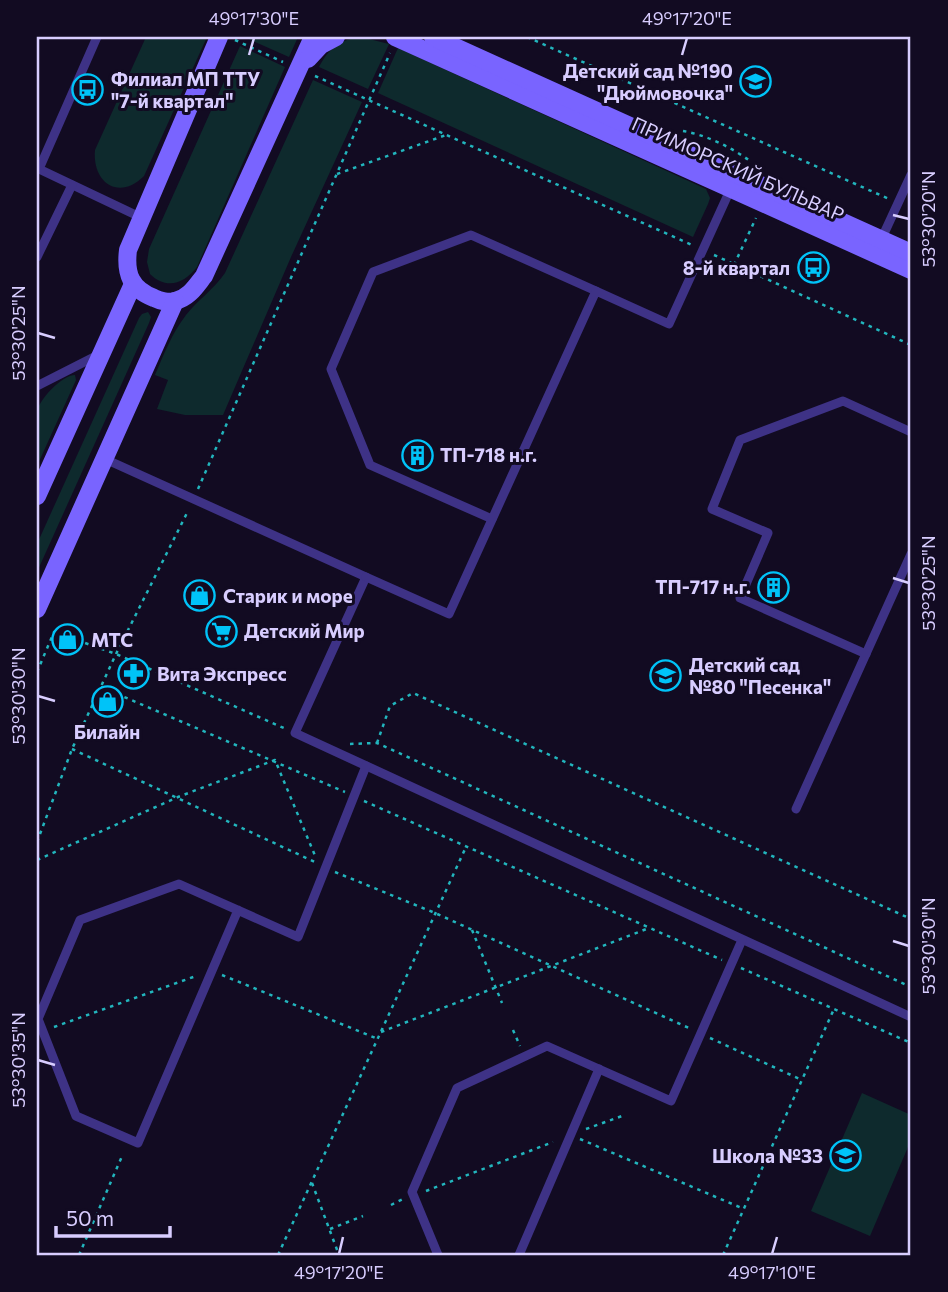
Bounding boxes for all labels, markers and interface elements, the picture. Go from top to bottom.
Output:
text: 49°17'30"E [209,7,299,29]
text: 49°17'20"E [642,7,732,29]
place label: Детский сад №190 "Дюймовочка" [563,59,733,104]
school or university icon: Детский сад №190 "Дюймовочка" [739,65,773,99]
place label: Филиал МП ТТУ "7-й квартал" [111,67,260,112]
bus stop icon: Филиал МП ТТУ "7-й квартал" [71,73,105,107]
street label: ПРИМОРСКИЙ БУЛЬВАР [629,111,848,226]
text: 53°30'20"N [917,171,939,267]
bus stop icon: 8-й квартал [796,251,830,285]
place label: 8-й квартал [683,256,790,279]
text: 53°30'25"N [7,285,29,381]
building icon: ТП-718 н.г. [400,438,434,472]
place label: ТП-718 н.г. [440,443,537,466]
text: 53°30'25"N [917,535,939,631]
building icon: ТП-717 н.г. [757,570,791,604]
place label: ТП-717 н.г. [655,575,751,598]
shop icon: Старик и море [183,579,217,613]
place label: Старик и море [223,584,353,607]
supermarket icon: Детский Мир [204,614,238,648]
place label: Детский Мир [244,619,365,642]
shop icon: МТС [51,623,85,657]
place label: МТС [91,628,133,651]
text: 53°30'30"N [7,648,29,744]
place label: Детский сад №80 "Песенка" [689,653,831,698]
pharmacy icon: Вита Экспресс [117,657,151,691]
school or university icon: Детский сад №80 "Песенка" [649,659,683,693]
place label: Вита Экспресс [157,662,287,685]
shop icon: Билайн [90,684,124,718]
place label: Билайн [74,720,140,743]
text: 53°30'30"N [917,898,939,994]
text: 53°30'35"N [7,1012,29,1108]
school or university icon: Школа №33 [829,1139,863,1173]
place label: Школа №33 [712,1144,823,1167]
scale bar [56,1194,170,1238]
text: 50 m [66,1205,114,1230]
text: 49°17'20"E [294,1261,384,1283]
text: 49°17'10"E [728,1261,816,1283]

